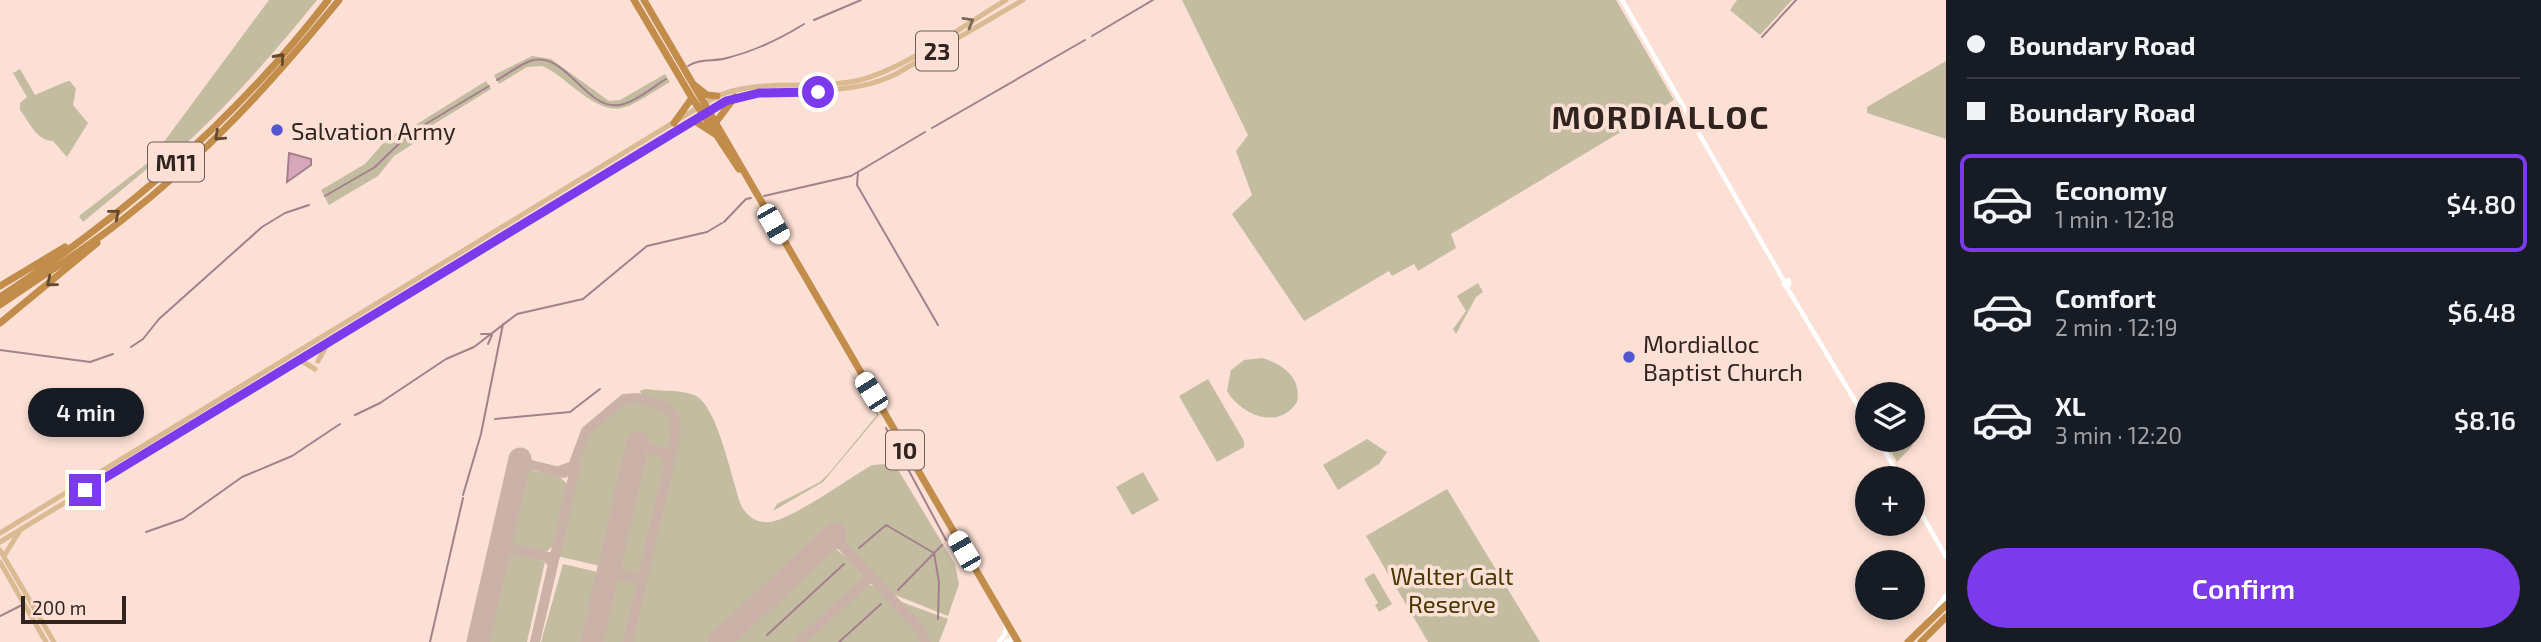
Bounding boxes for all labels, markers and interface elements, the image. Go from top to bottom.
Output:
one-way arrow [962,17,975,30]
text: Boundary Road [2009,29,2196,60]
road number: 23 [916,32,958,70]
one-way arrow [272,53,284,66]
route start [802,76,834,108]
text: Boundary Road [2009,96,2196,127]
district label: MORDIALLOC [1552,97,1770,135]
place label: Salvation Army [291,116,456,145]
marker: Salvation Army [269,122,285,138]
one-way arrow [214,128,227,140]
road number: M11 [148,142,204,182]
icon: car [1971,172,2034,235]
text: Economy [2055,174,2167,205]
text: $4.80 [2446,188,2516,219]
car [754,201,793,247]
text: 1 min · 12:18 [2055,205,2175,233]
one-way arrow [107,209,119,222]
one-way arrow [46,274,59,287]
icon: car [1971,280,2034,343]
text: Comfort [2055,282,2156,313]
text: $6.48 [2448,296,2516,327]
text: 2 min · 12:19 [2055,313,2178,341]
place label: Mordialloc Baptist Church [1643,329,1803,386]
marker: Mordialloc Baptist Church [1621,349,1637,365]
car [851,369,892,415]
map controls [1855,382,1925,620]
button: layers [1855,382,1925,452]
callout: 4 min [27,388,143,438]
icon: car [1971,388,2034,451]
text: XL [2055,390,2086,421]
text: 4 min [56,398,116,426]
text: $8.16 [2454,404,2516,435]
text: 3 min · 12:20 [2055,421,2182,449]
road number: 10 [886,431,924,470]
button: + [1855,466,1925,536]
route end [69,474,101,506]
car [945,528,984,574]
button: Confirm [1967,548,2520,628]
button: − [1855,550,1925,620]
park label: Walter Galt Reserve [1390,561,1514,618]
scale bar [21,593,126,625]
text: 200 m [32,596,86,619]

